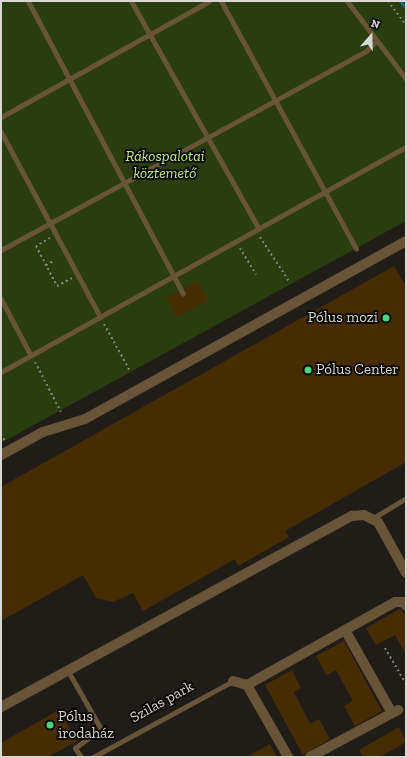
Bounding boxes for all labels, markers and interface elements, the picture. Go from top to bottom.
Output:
north arrow [351,16,391,56]
text: N [369,17,381,32]
park label: Rákospalotai köztemető [125,147,205,182]
place label: Pólus mozi [308,309,378,327]
marker: Pólus mozi [381,313,391,323]
place label: Pólus Center [316,361,399,379]
marker: Pólus Center [303,365,313,375]
street label: Szilas park [127,677,197,727]
place label: Pólus irodaház [58,707,114,742]
marker: Pólus irodaház [45,720,55,730]

